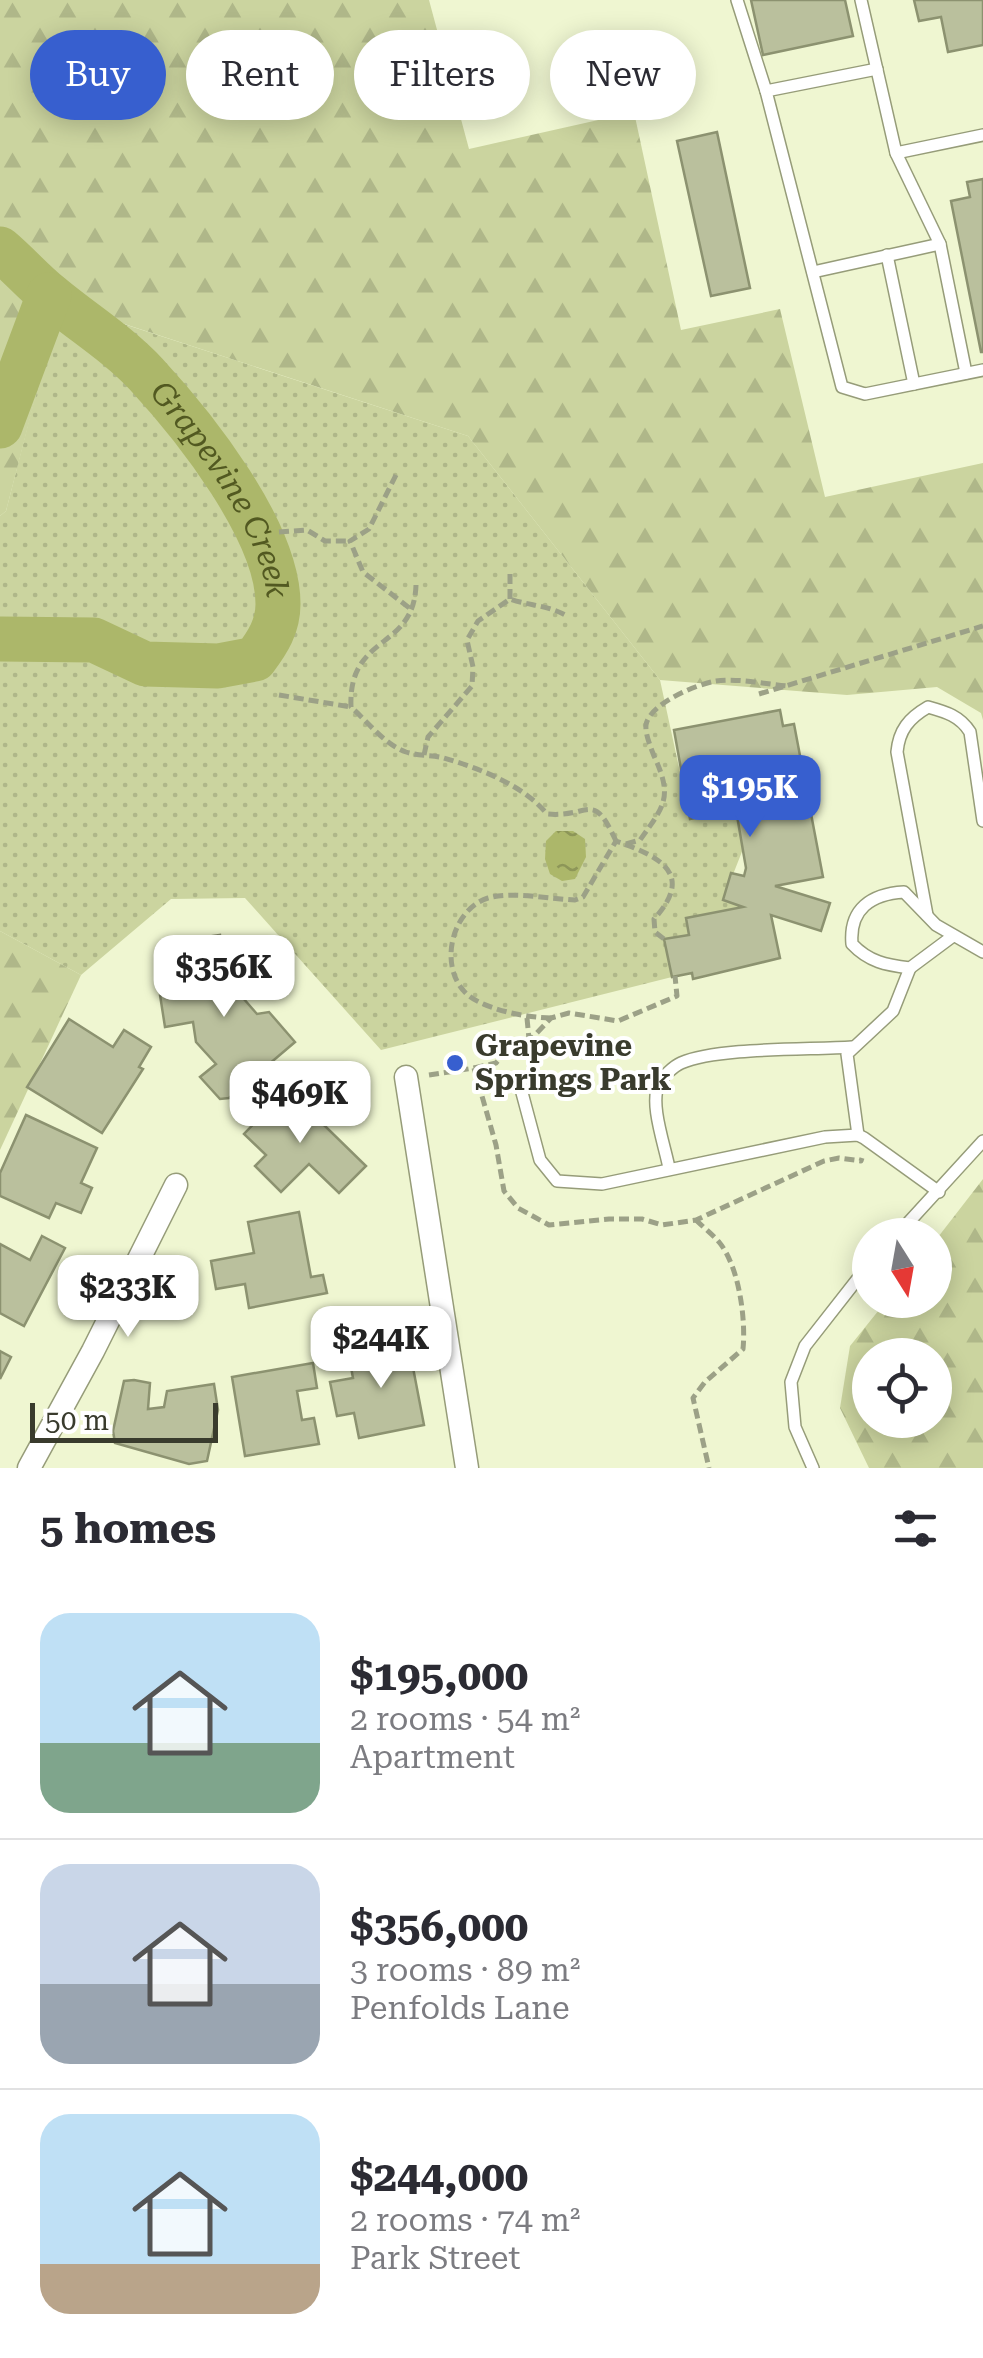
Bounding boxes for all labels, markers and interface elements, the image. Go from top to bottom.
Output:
chip: Buy [30,30,166,120]
chip: Rent [186,30,334,120]
chip: Filters [354,30,530,120]
chip: New [550,30,696,120]
water label: Grapevine Creek [142,373,297,601]
pin: $195K [680,755,820,840]
text: $195K [702,768,798,806]
pin: $356K [154,935,294,1020]
text: $356K [176,948,272,986]
place label: Grapevine Springs Park [475,1028,672,1097]
marker: Grapevine Springs Park [444,1052,466,1074]
pin: $469K [230,1061,370,1146]
text: $469K [252,1074,348,1112]
north arrow [852,1218,952,1318]
map controls [852,1218,952,1438]
pin: $233K [58,1255,198,1340]
text: $233K [80,1268,176,1306]
pin: $244K [311,1306,451,1391]
text: $244K [333,1319,429,1357]
button: locate [852,1338,952,1438]
scale bar [30,1398,218,1442]
text: 50 m [45,1404,109,1437]
icon: filters [888,1501,943,1556]
text: 5 homes [40,1504,216,1553]
text: $195,000 [350,1651,528,1700]
icon: home [120,1653,240,1773]
text: 2 rooms · 54 m² [350,1700,580,1738]
text: Apartment [350,1738,515,1776]
text: $356,000 [350,1902,528,1951]
icon: home [120,1904,240,2024]
text: 3 rooms · 89 m² [350,1951,580,1989]
text: Penfolds Lane [350,1989,569,2027]
text: $244,000 [350,2152,528,2201]
icon: home [120,2154,240,2274]
text: 2 rooms · 74 m² [350,2201,580,2239]
text: Park Street [350,2239,520,2277]

